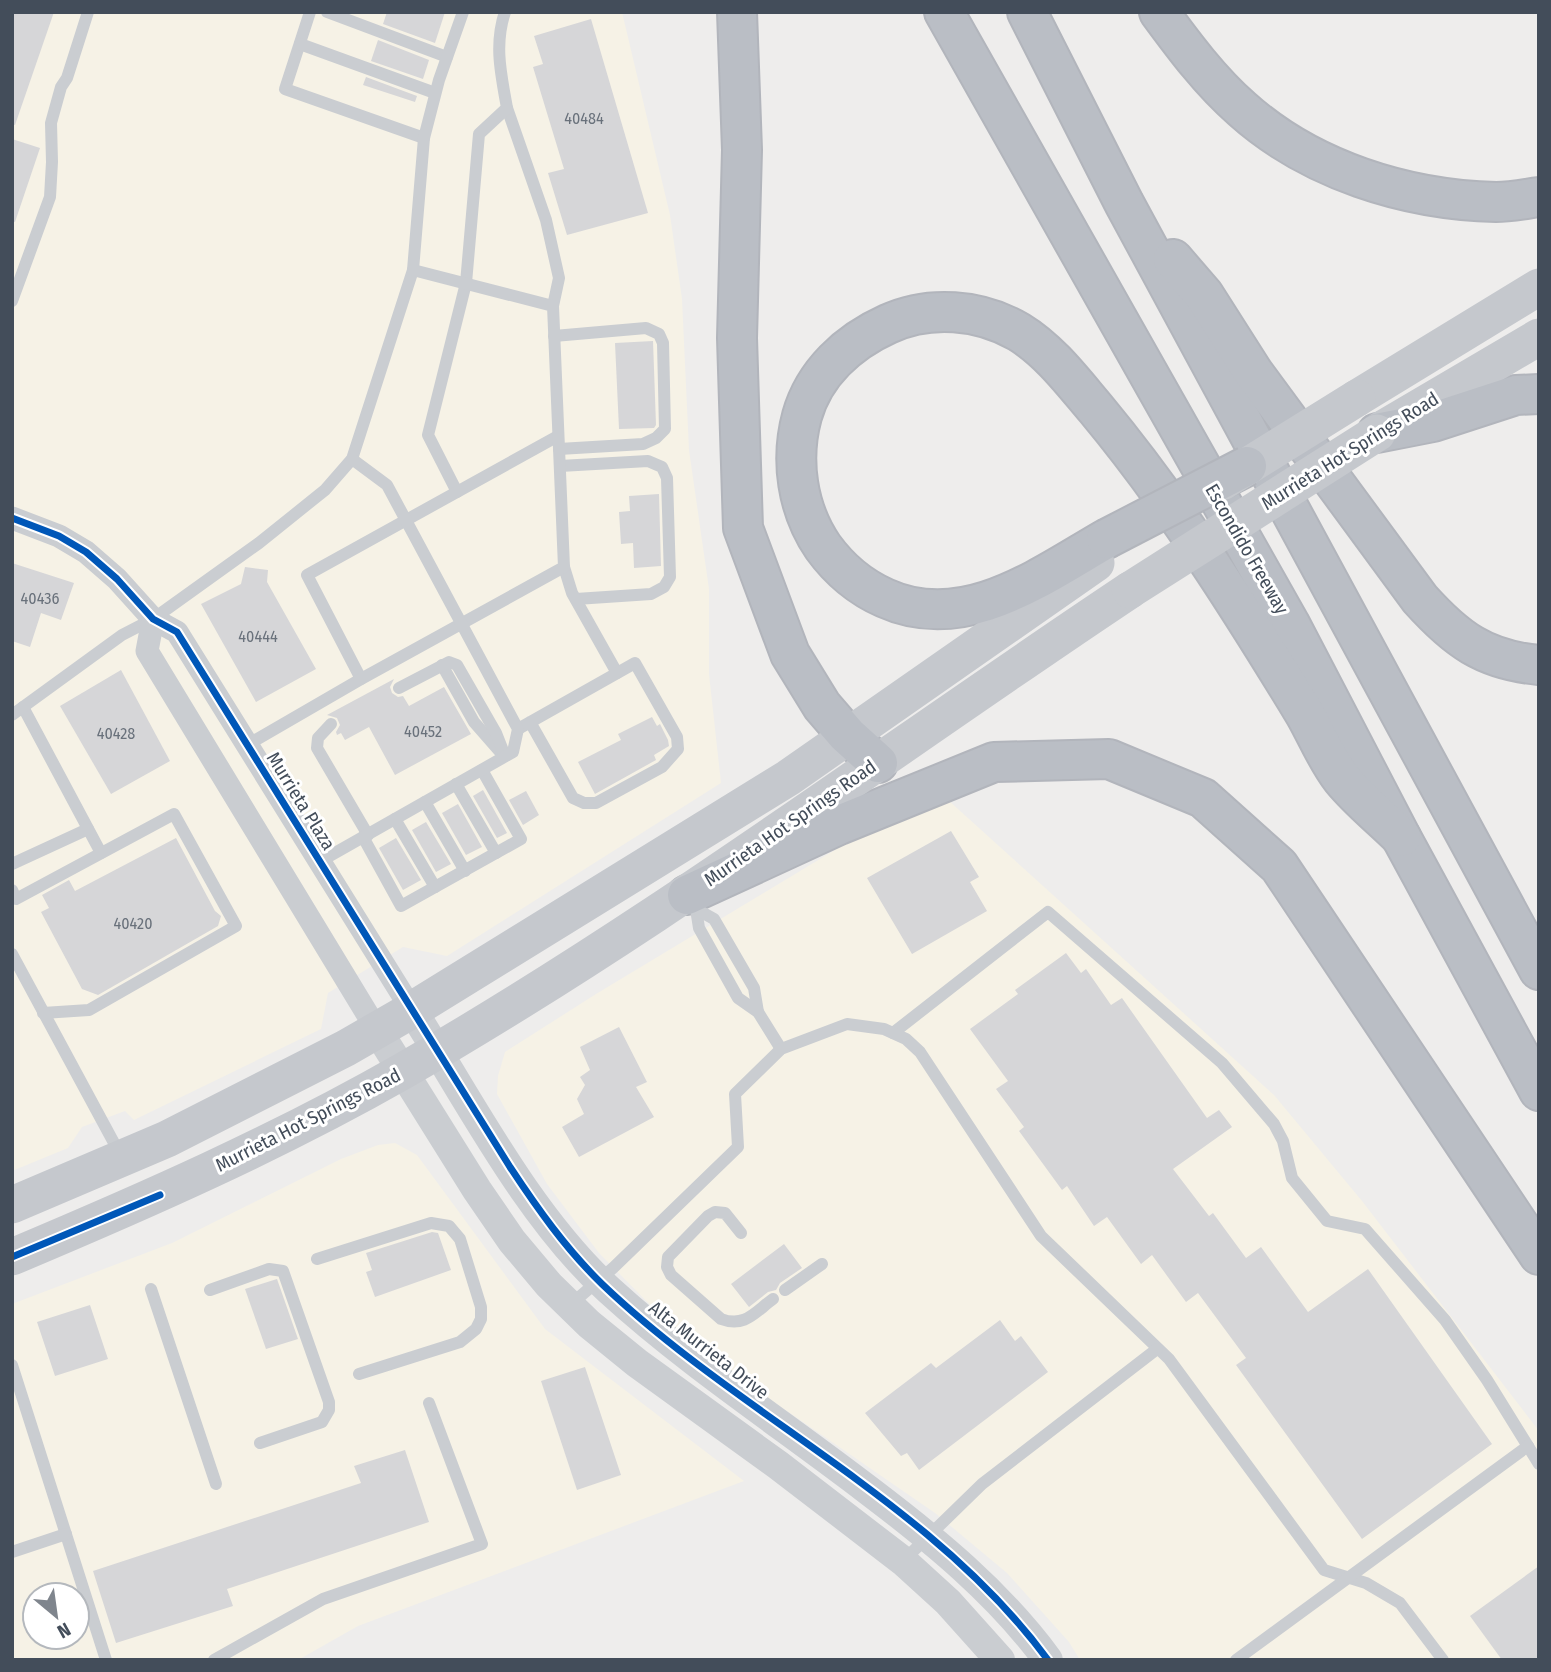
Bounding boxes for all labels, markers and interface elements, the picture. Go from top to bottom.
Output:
house number: 40484 [564,109,604,128]
street label: Murrieta Hot Springs Road [1257,387,1443,515]
street label: Escondido Freeway [1200,480,1294,619]
house number: 40436 [21,589,59,608]
house number: 40444 [238,627,278,646]
house number: 40452 [404,722,442,741]
house number: 40428 [97,724,135,743]
street label: Murrieta Plaza [262,748,340,854]
street label: Murrieta Hot Springs Road [700,755,880,891]
house number: 40420 [113,914,153,933]
street label: Murrieta Hot Springs Road [212,1063,404,1177]
street label: Alta Murrieta Drive [644,1296,774,1404]
north arrow [21,1581,91,1651]
text: N [53,1618,75,1643]

